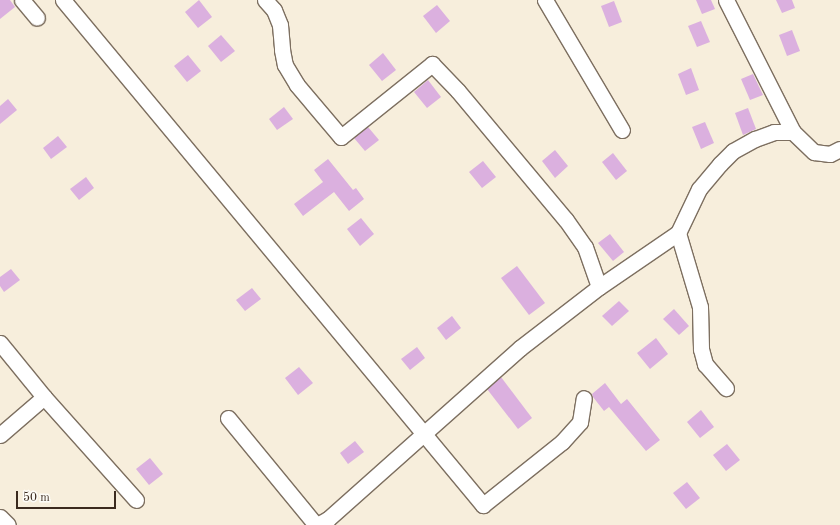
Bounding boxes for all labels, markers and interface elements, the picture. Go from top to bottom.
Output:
scale bar [18,483,118,509]
text: 50 m [23,492,50,504]

